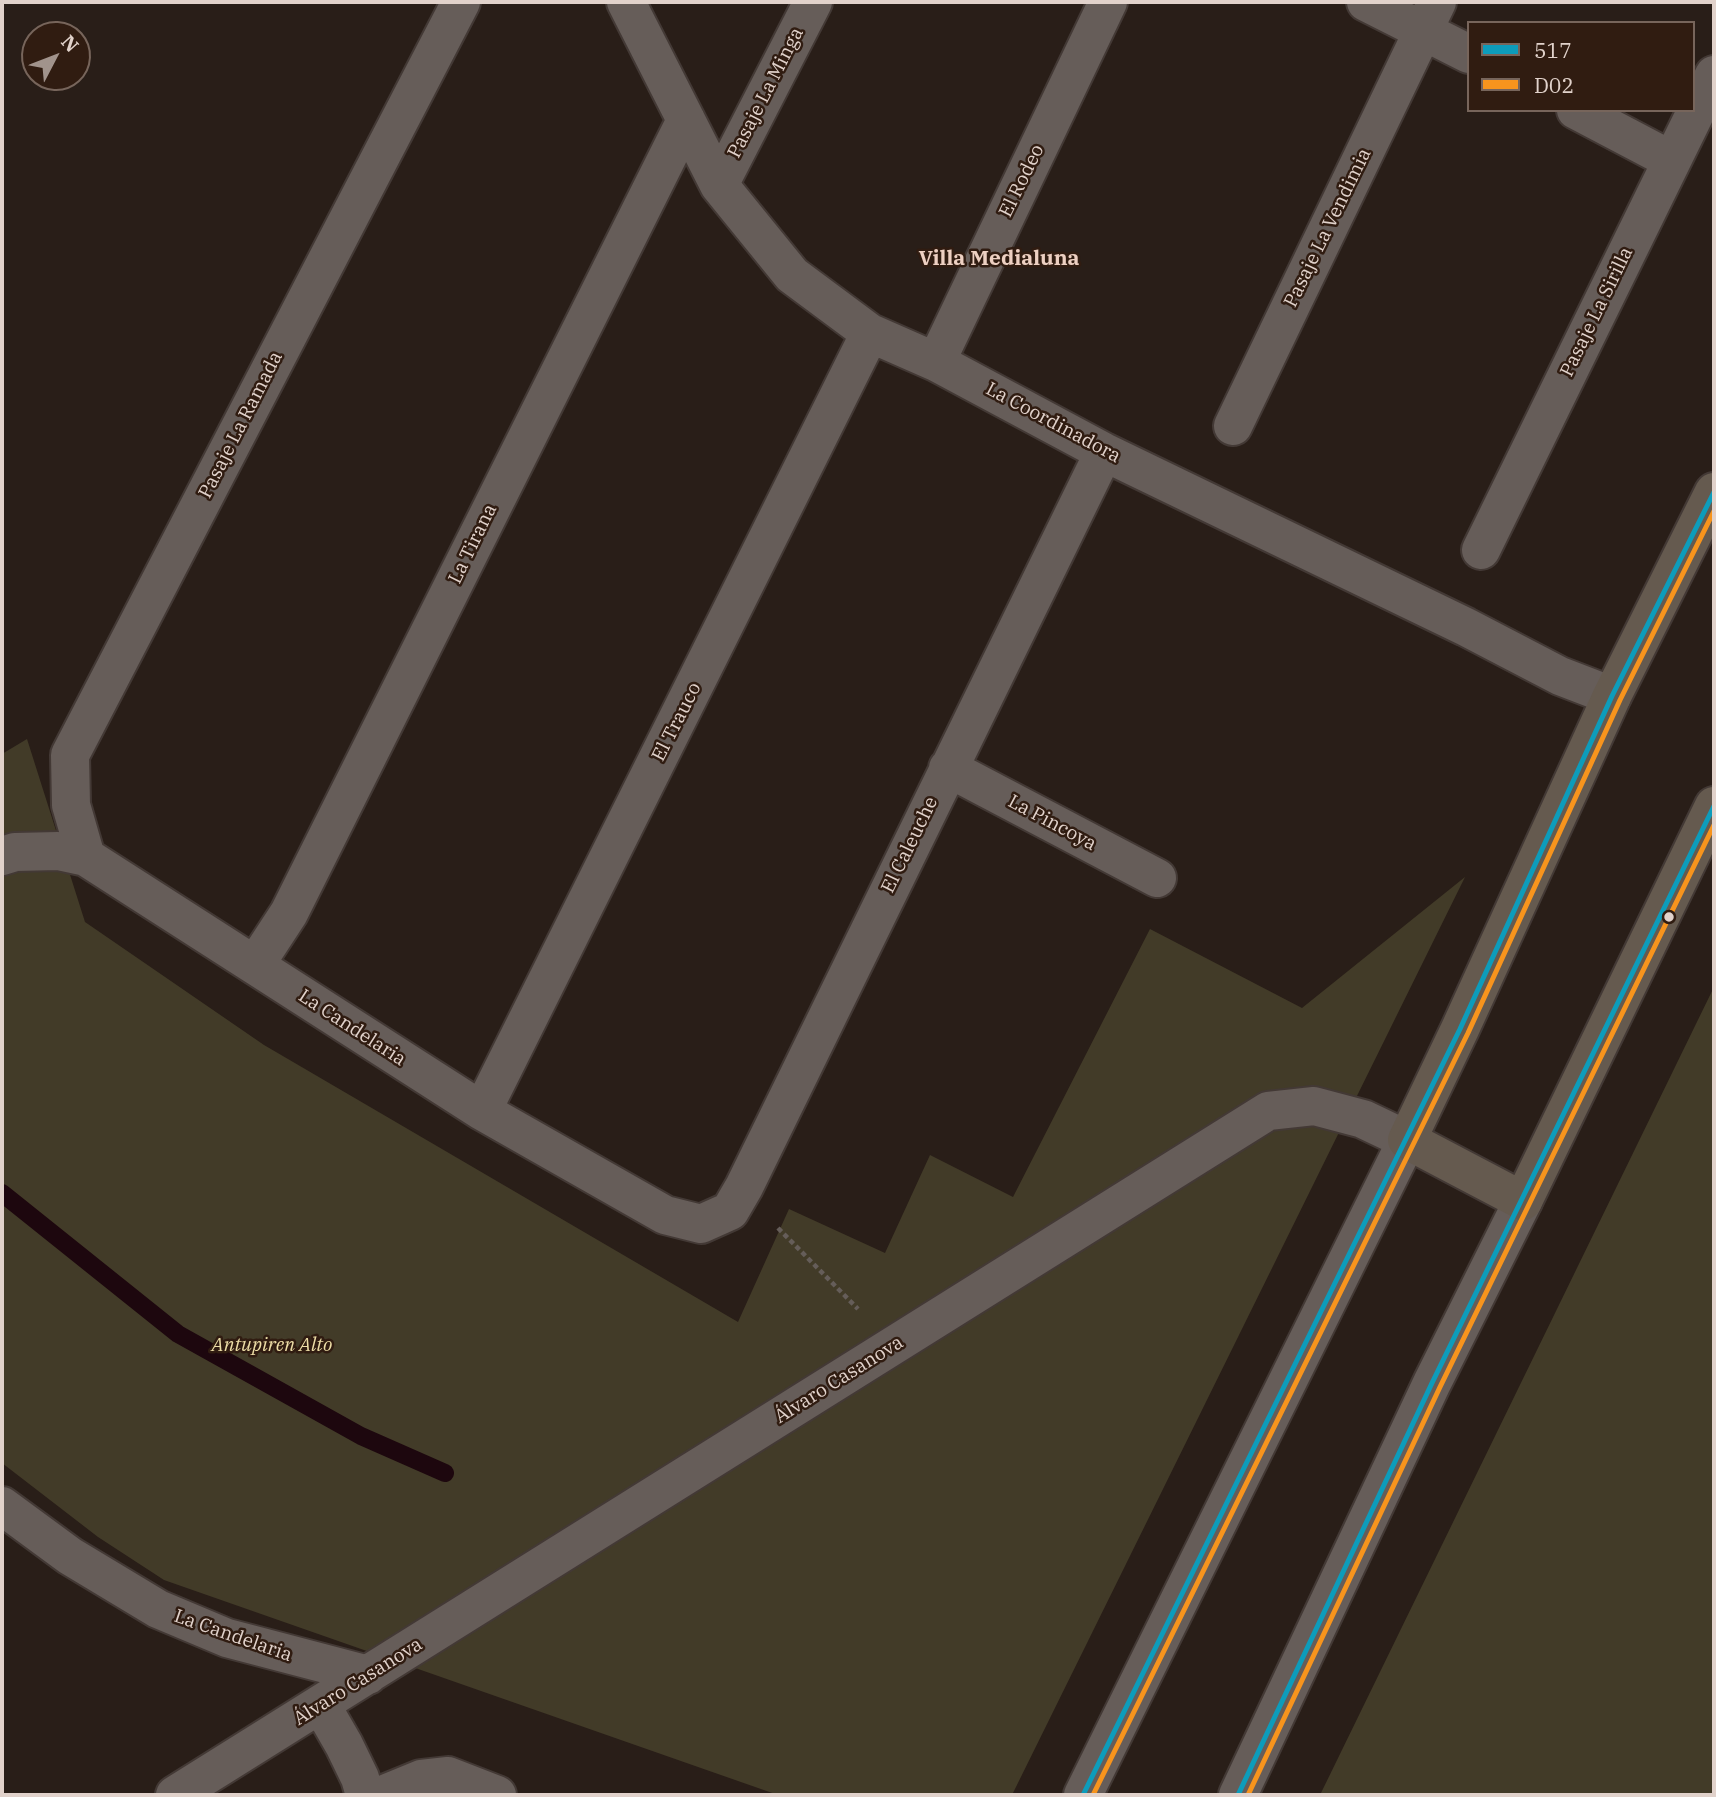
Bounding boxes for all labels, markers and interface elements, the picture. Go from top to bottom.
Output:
north arrow [21,21,91,91]
legend [1468,21,1695,112]
street label: Pasaje La Minga [723,24,809,162]
text: N [56,30,84,57]
text: 517 [1534,36,1572,64]
text: D02 [1534,71,1574,99]
street label: El Rodeo [995,141,1049,221]
street label: Pasaje La Vendimia [1280,145,1376,311]
street label: Pasaje La Sirilla [1556,243,1638,381]
district label: Villa Medialuna [918,246,1080,272]
street label: Pasaje La Ramada [194,348,288,502]
street label: La Coordinadora [982,378,1124,468]
street label: La Tirana [444,500,502,588]
street label: El Trauco [648,679,706,765]
street label: La Pincoya [1004,790,1100,856]
street label: El Caleuche [877,793,943,897]
unlabelled marker [1662,910,1676,924]
street label: La Candelaria [294,985,410,1071]
street label: Álvaro Casanova [770,1331,908,1429]
park label: Antupiren Alto [212,1335,332,1357]
street label: La Candelaria [171,1605,295,1667]
street label: Álvaro Casanova [289,1633,427,1731]

